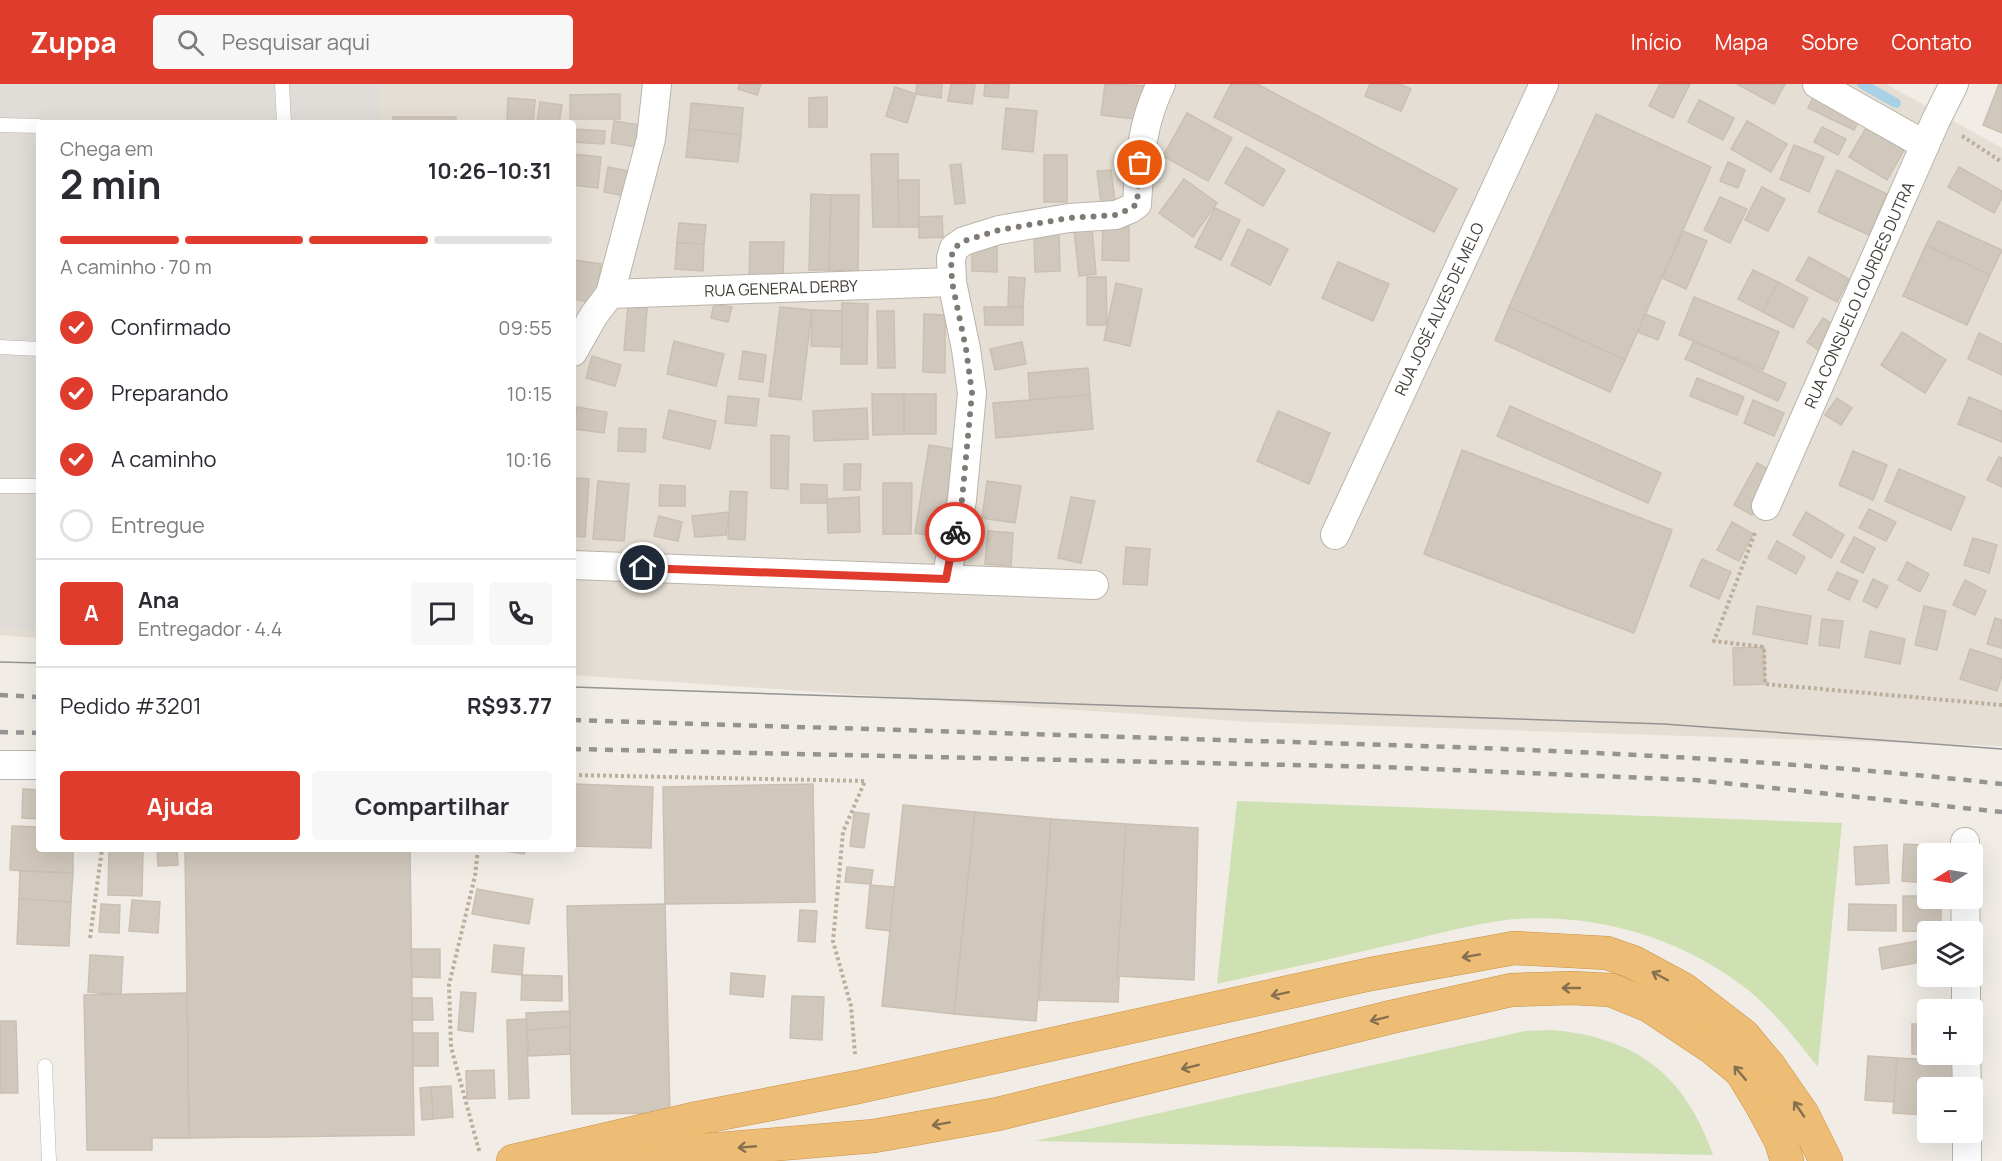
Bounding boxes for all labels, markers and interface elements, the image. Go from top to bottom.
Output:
search box [153,15,573,69]
text: Zuppa [30,23,117,61]
icon: search [174,26,207,59]
text: Pesquisar aqui [222,27,370,57]
text: Início [1631,28,1682,56]
text: Mapa [1715,28,1768,56]
text: Sobre [1801,28,1859,56]
text: Contato [1892,28,1972,56]
text: Chega em [60,135,153,162]
pin [1114,137,1165,188]
icon: bag [1123,146,1156,179]
text: 10:26–10:31 [428,156,552,186]
text: 2 min [60,157,161,211]
street label: RUA CONSUELO LOURDES DUTRA [1799,178,1919,412]
street label: RUA JOSÉ ALVES DE MELO [1389,218,1489,399]
text: A caminho · 70 m [60,253,212,280]
street label: RUA GENERAL DERBY [704,274,858,302]
icon: check [60,311,93,344]
text: Confirmado [111,312,231,342]
text: 09:55 [498,314,552,341]
icon: check [60,377,93,410]
text: Preparando [111,378,229,408]
text: 10:15 [507,380,552,407]
icon: check [60,443,93,476]
text: A caminho [111,444,217,474]
text: 10:16 [506,446,552,473]
courier [925,502,985,562]
text: Entregue [111,510,205,540]
icon: bike [939,516,972,549]
pin [617,542,668,593]
icon: home [626,551,659,584]
button: chat [411,582,474,645]
button: phone [489,582,552,645]
text: Ana [138,585,179,615]
text: A [84,598,99,628]
text: Entregador · 4.4 [138,615,283,642]
text: Pedido #3201 [60,691,202,721]
text: R$93.77 [467,691,552,721]
button: Ajuda [60,771,300,840]
button: Compartilhar [312,771,552,840]
north arrow [1917,843,1983,909]
map controls [1917,843,1983,1143]
button: layers [1917,921,1983,987]
one-way arrow [1462,951,1481,962]
one-way arrow [1652,970,1669,982]
one-way arrow [1561,983,1581,994]
one-way arrow [1271,989,1290,1000]
button: + [1917,999,1983,1065]
one-way arrow [1370,1014,1389,1026]
one-way arrow [1181,1061,1200,1073]
one-way arrow [1733,1066,1747,1081]
button: − [1917,1077,1983,1143]
one-way arrow [1793,1101,1805,1118]
one-way arrow [931,1119,951,1130]
one-way arrow [738,1142,758,1153]

